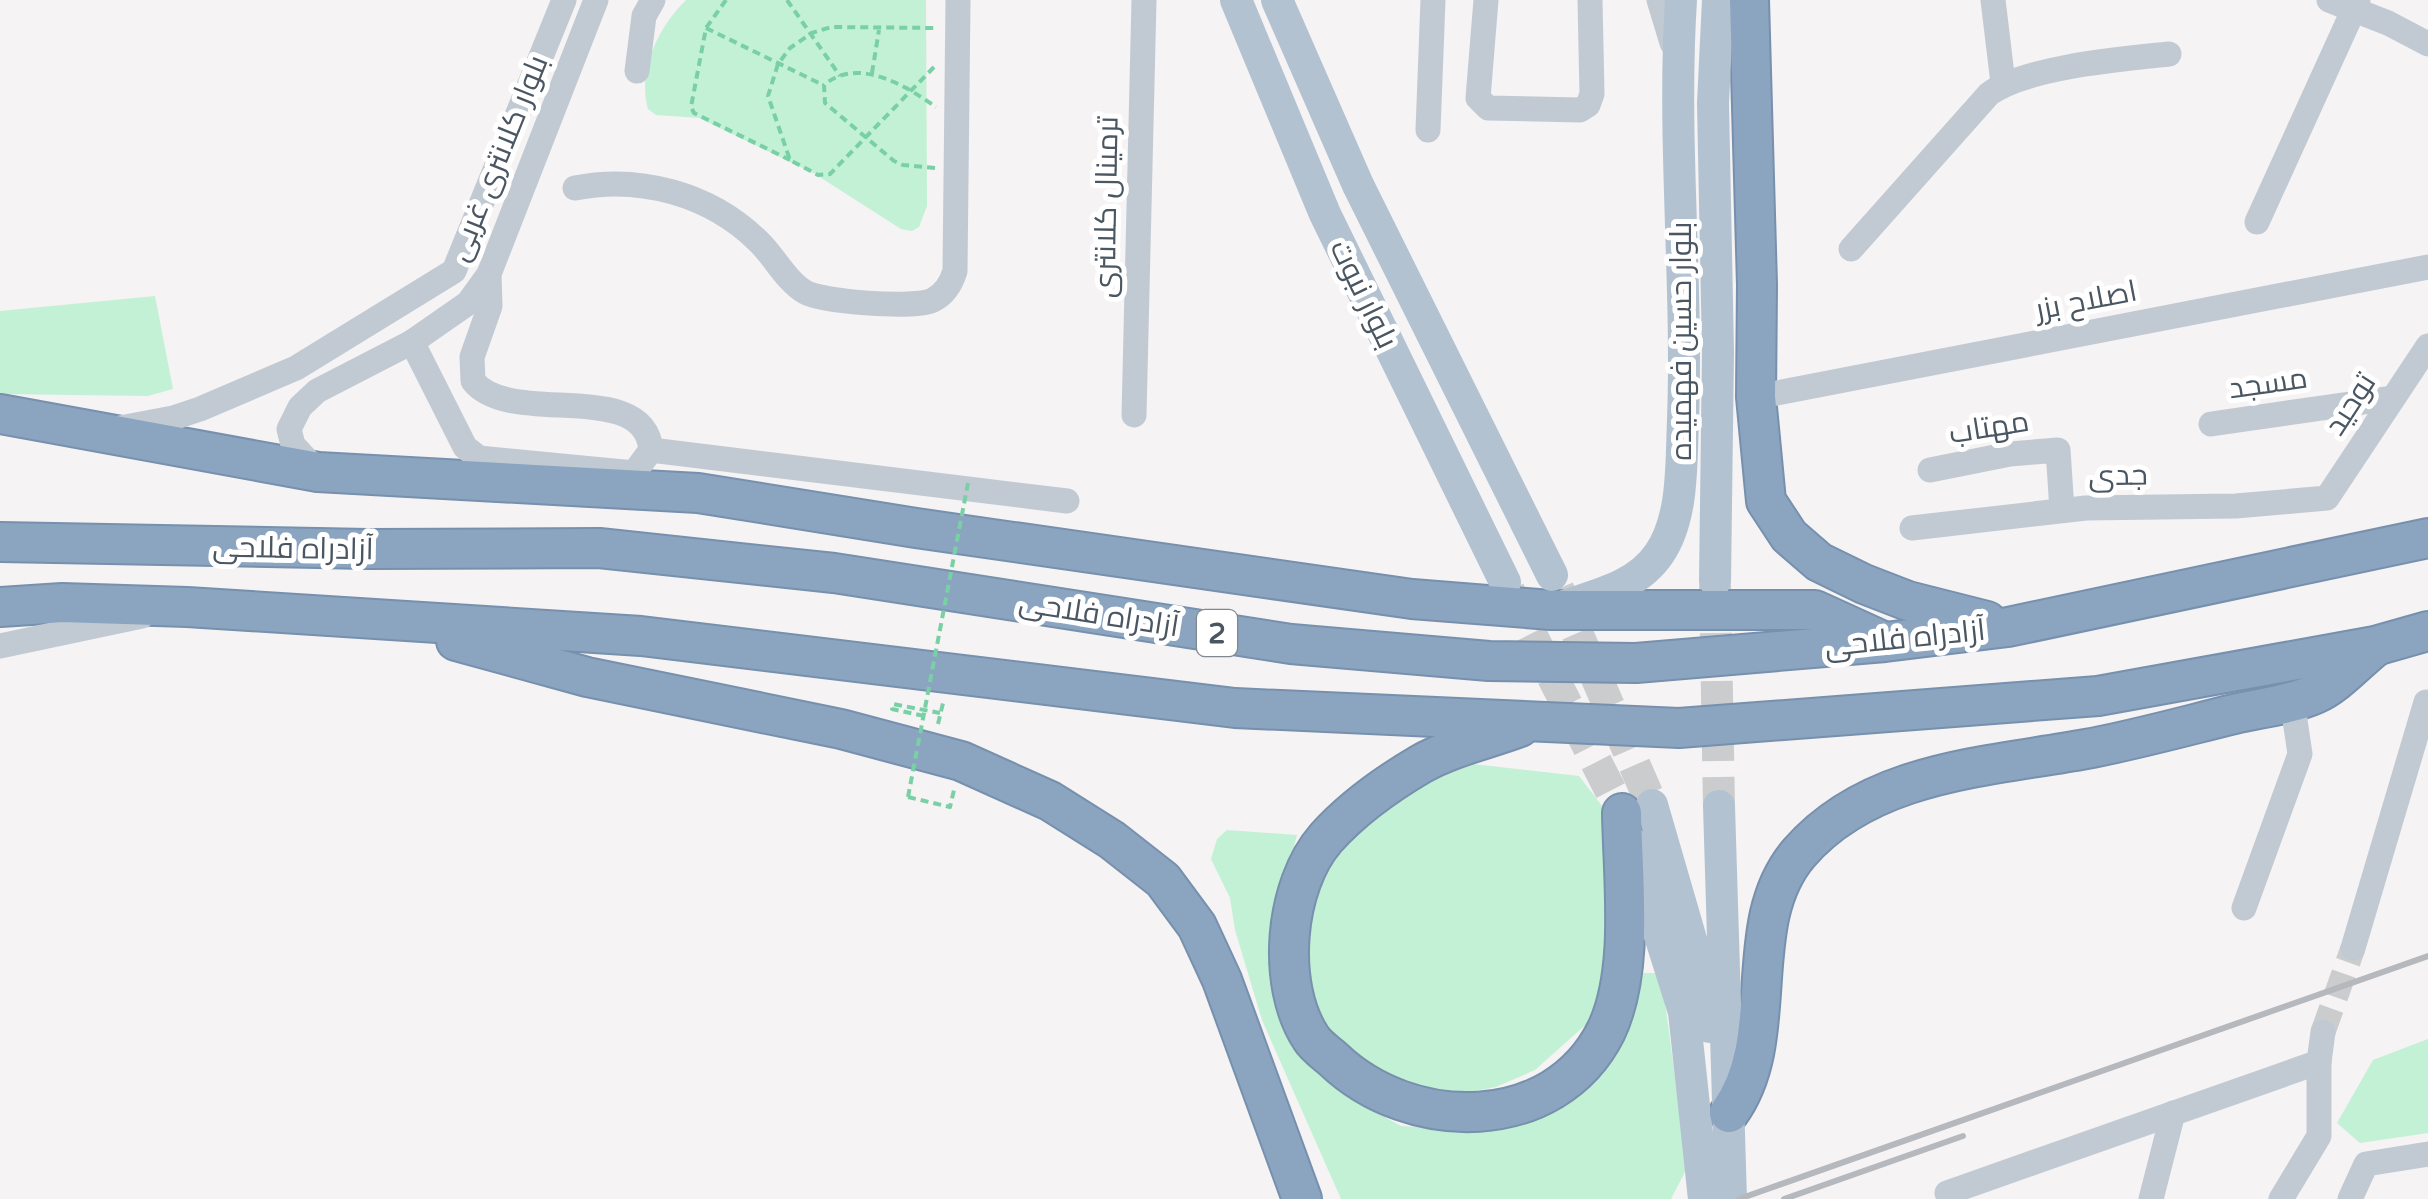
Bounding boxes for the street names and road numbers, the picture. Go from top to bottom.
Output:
street label: بلوار کلانتری غربی [440,50,557,267]
street label: ترمینال کلانتری [1086,116,1127,298]
street label: بلوار حسین فهمیده [1663,221,1700,461]
street label: بلوار نبوت [1321,234,1406,355]
street label: اصلاح بزر [2030,273,2140,330]
street label: مسجد [2226,360,2310,407]
street label: توحید [2317,366,2384,442]
street label: مهتاب [1946,403,2032,452]
street label: جدی [2088,456,2148,495]
street label: آزادراه فلاحی [212,529,374,568]
street label: آزادراه فلاحی [1016,584,1181,645]
road number: 2 [1197,610,1237,656]
street label: آزادراه فلاحی [1823,612,1987,665]

